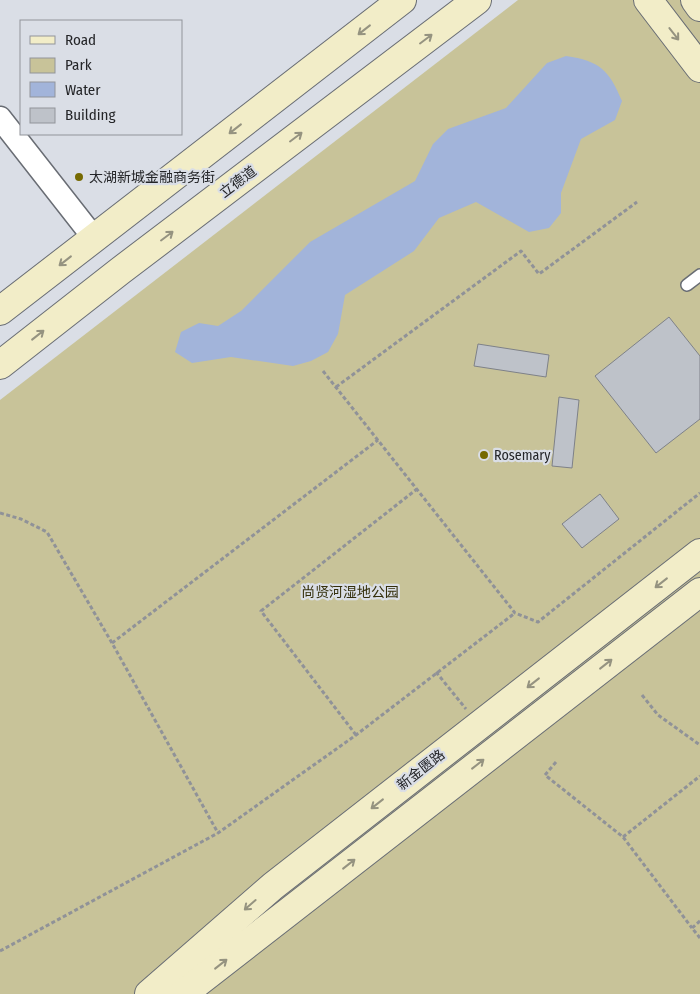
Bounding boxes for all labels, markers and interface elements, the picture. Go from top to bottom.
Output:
legend [20,20,182,135]
one-way arrow [358,24,371,35]
one-way arrow [669,27,679,41]
text: Road [65,31,96,49]
one-way arrow [419,34,433,44]
text: Park [65,56,92,74]
text: Water [65,81,101,99]
text: Building [65,106,116,124]
one-way arrow [229,124,242,135]
one-way arrow [289,132,302,143]
street label: 立德道 [216,163,260,201]
place label: 太湖新城金融商务街 [89,169,215,186]
marker: 太湖新城金融商务街 [73,171,85,183]
one-way arrow [160,230,173,241]
one-way arrow [59,255,72,266]
one-way arrow [31,330,45,340]
place label: Rosemary [494,447,551,464]
marker: Rosemary [478,449,490,461]
one-way arrow [655,578,668,589]
park label: 尚贤河湿地公园 [301,584,399,601]
one-way arrow [599,659,612,670]
one-way arrow [526,678,540,688]
street label: 新金匮路 [394,746,448,794]
one-way arrow [471,759,485,769]
one-way arrow [370,799,384,809]
one-way arrow [343,858,356,869]
one-way arrow [244,899,257,910]
one-way arrow [215,958,228,969]

